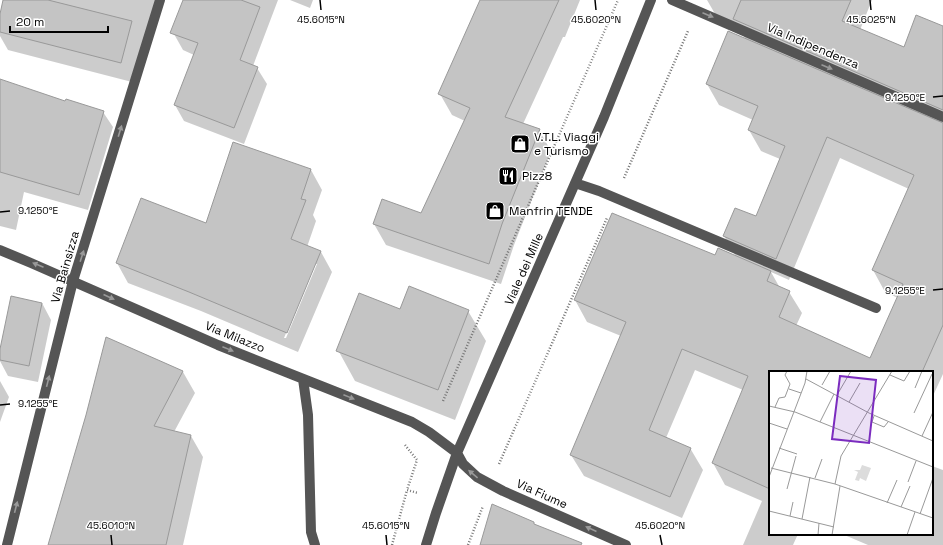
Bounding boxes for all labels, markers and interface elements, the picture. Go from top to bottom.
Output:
scale bar [10,8,108,34]
one-way arrow [703,12,714,18]
text: 45.6015°N [297,13,345,26]
text: 45.6020°N [571,13,621,26]
text: 45.6025°N [846,13,896,26]
text: 20 m [16,14,44,30]
street label: Via Indipendenza [764,19,862,73]
one-way arrow [822,64,833,70]
text: 9.1250°E [885,91,925,104]
one-way arrow [117,125,123,137]
place label: V.T.L. Viaggi e Turismo [534,129,599,159]
shop icon: V.T.L. Viaggi e Turismo [509,133,531,155]
restaurant icon: Pizz8 [497,165,519,187]
place label: Pizz8 [522,168,552,184]
shop icon: Manfrin TENDE [484,200,506,222]
place label: Manfrin TENDE [509,203,593,219]
text: 9.1250°E [18,204,58,217]
street label: Via Bainsizza [47,229,83,305]
street label: Viale dei Mille [501,230,547,308]
one-way arrow [79,249,85,261]
one-way arrow [31,262,43,268]
text: 9.1255°E [885,284,925,297]
one-way arrow [103,293,115,300]
street label: Via Milazzo [203,318,267,356]
one-way arrow [223,346,235,352]
inset map [769,371,933,535]
one-way arrow [46,375,52,387]
one-way arrow [343,394,354,400]
text: 9.1255°E [18,397,58,410]
one-way arrow [468,469,479,478]
street label: Via Fiume [514,476,570,512]
one-way arrow [14,501,20,513]
text: 45.6010°N [87,519,135,532]
text: 45.6015°N [362,519,410,532]
text: 45.6020°N [635,519,685,532]
one-way arrow [585,526,596,532]

